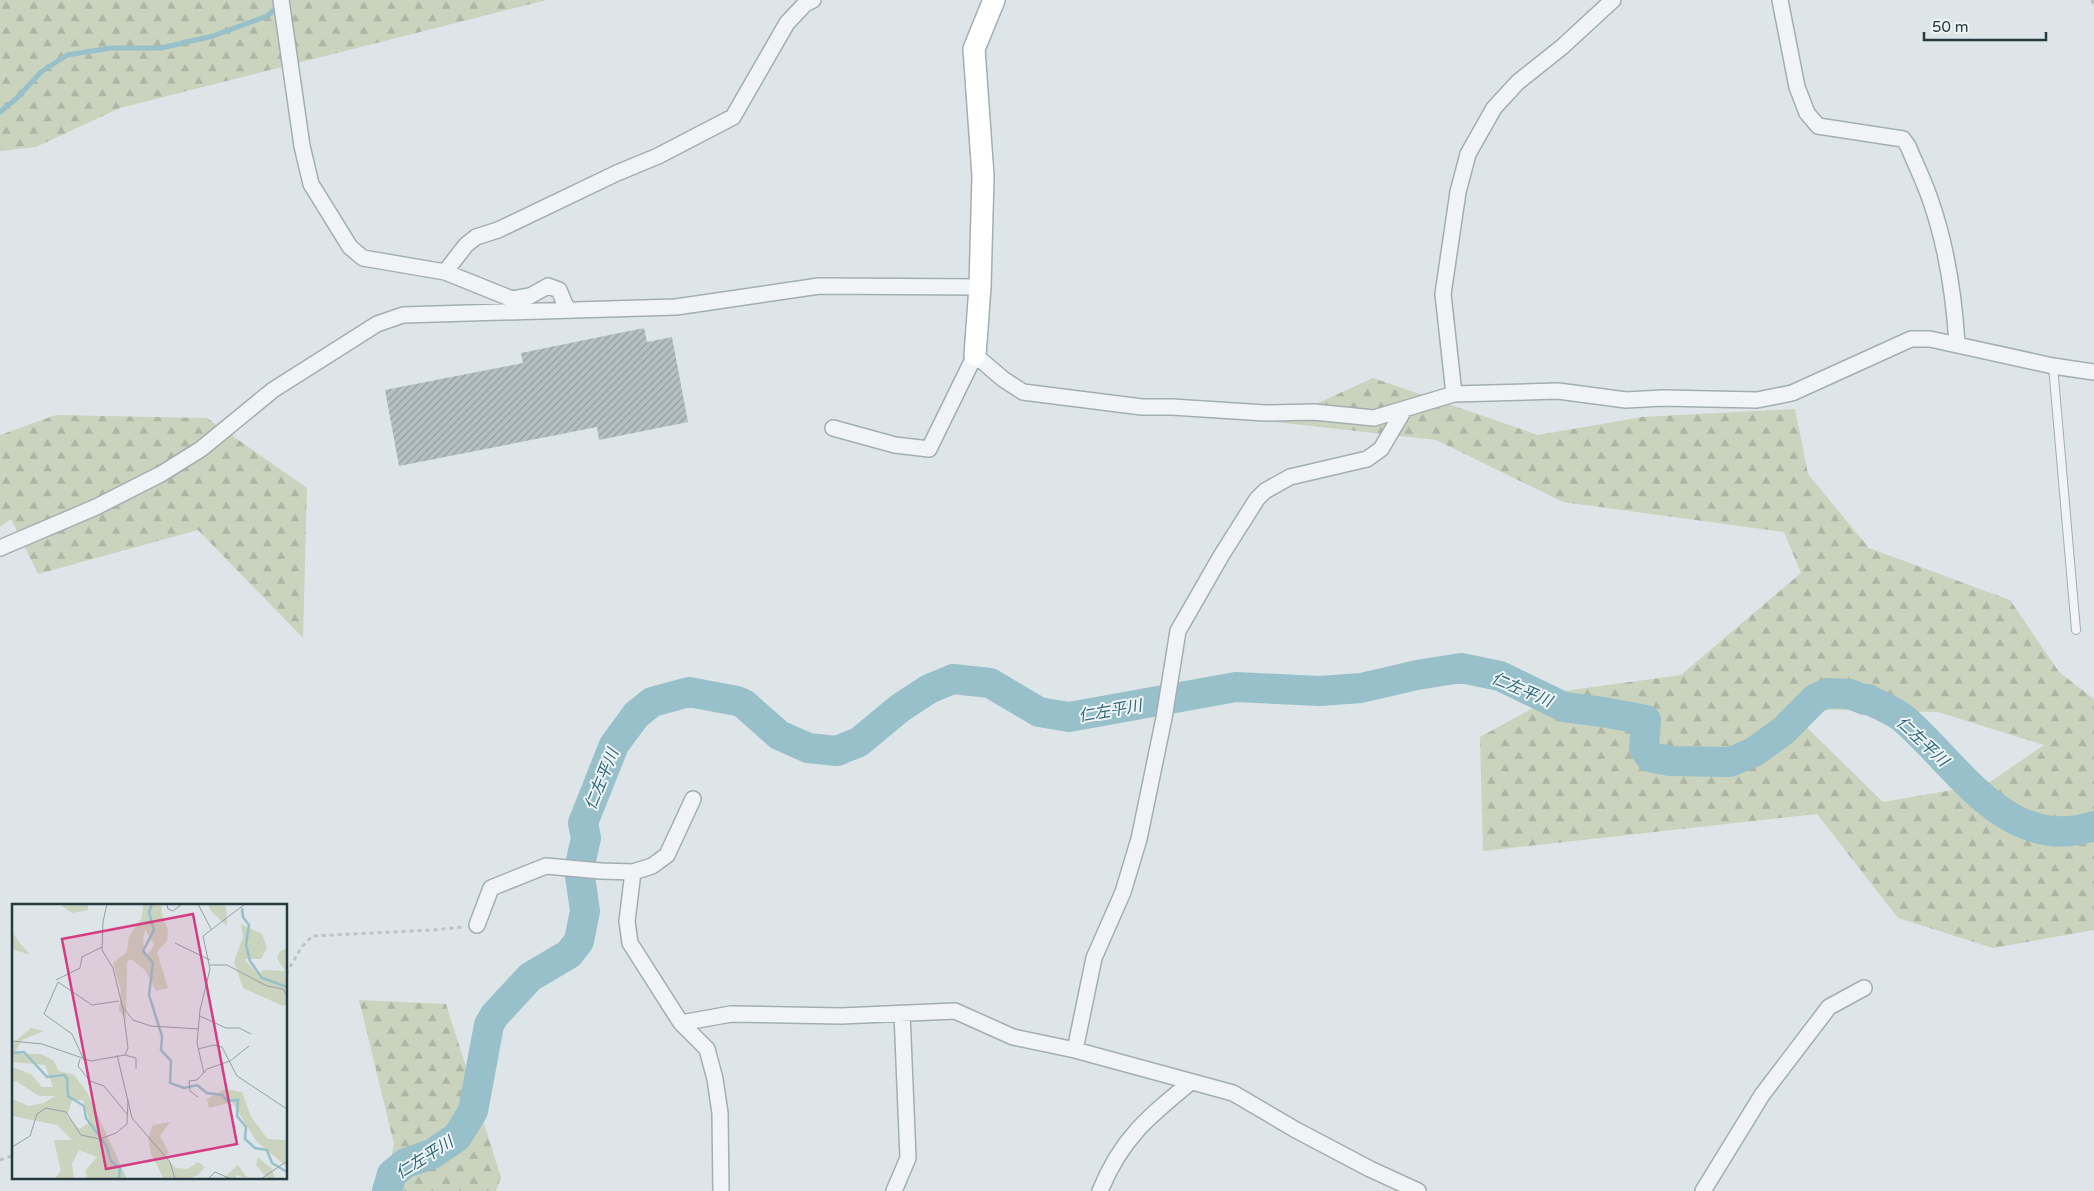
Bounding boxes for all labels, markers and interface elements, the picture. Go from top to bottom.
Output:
scale bar [1924,10,2046,42]
text: 50 m [1932,18,1969,36]
water label: 仁左平川 [1488,668,1557,712]
water label: 仁左平川 [1077,695,1145,726]
water label: 仁左平川 [1892,713,1954,772]
water label: 仁左平川 [581,744,624,813]
inset map [12,904,288,1178]
water label: 仁左平川 [392,1131,459,1183]

